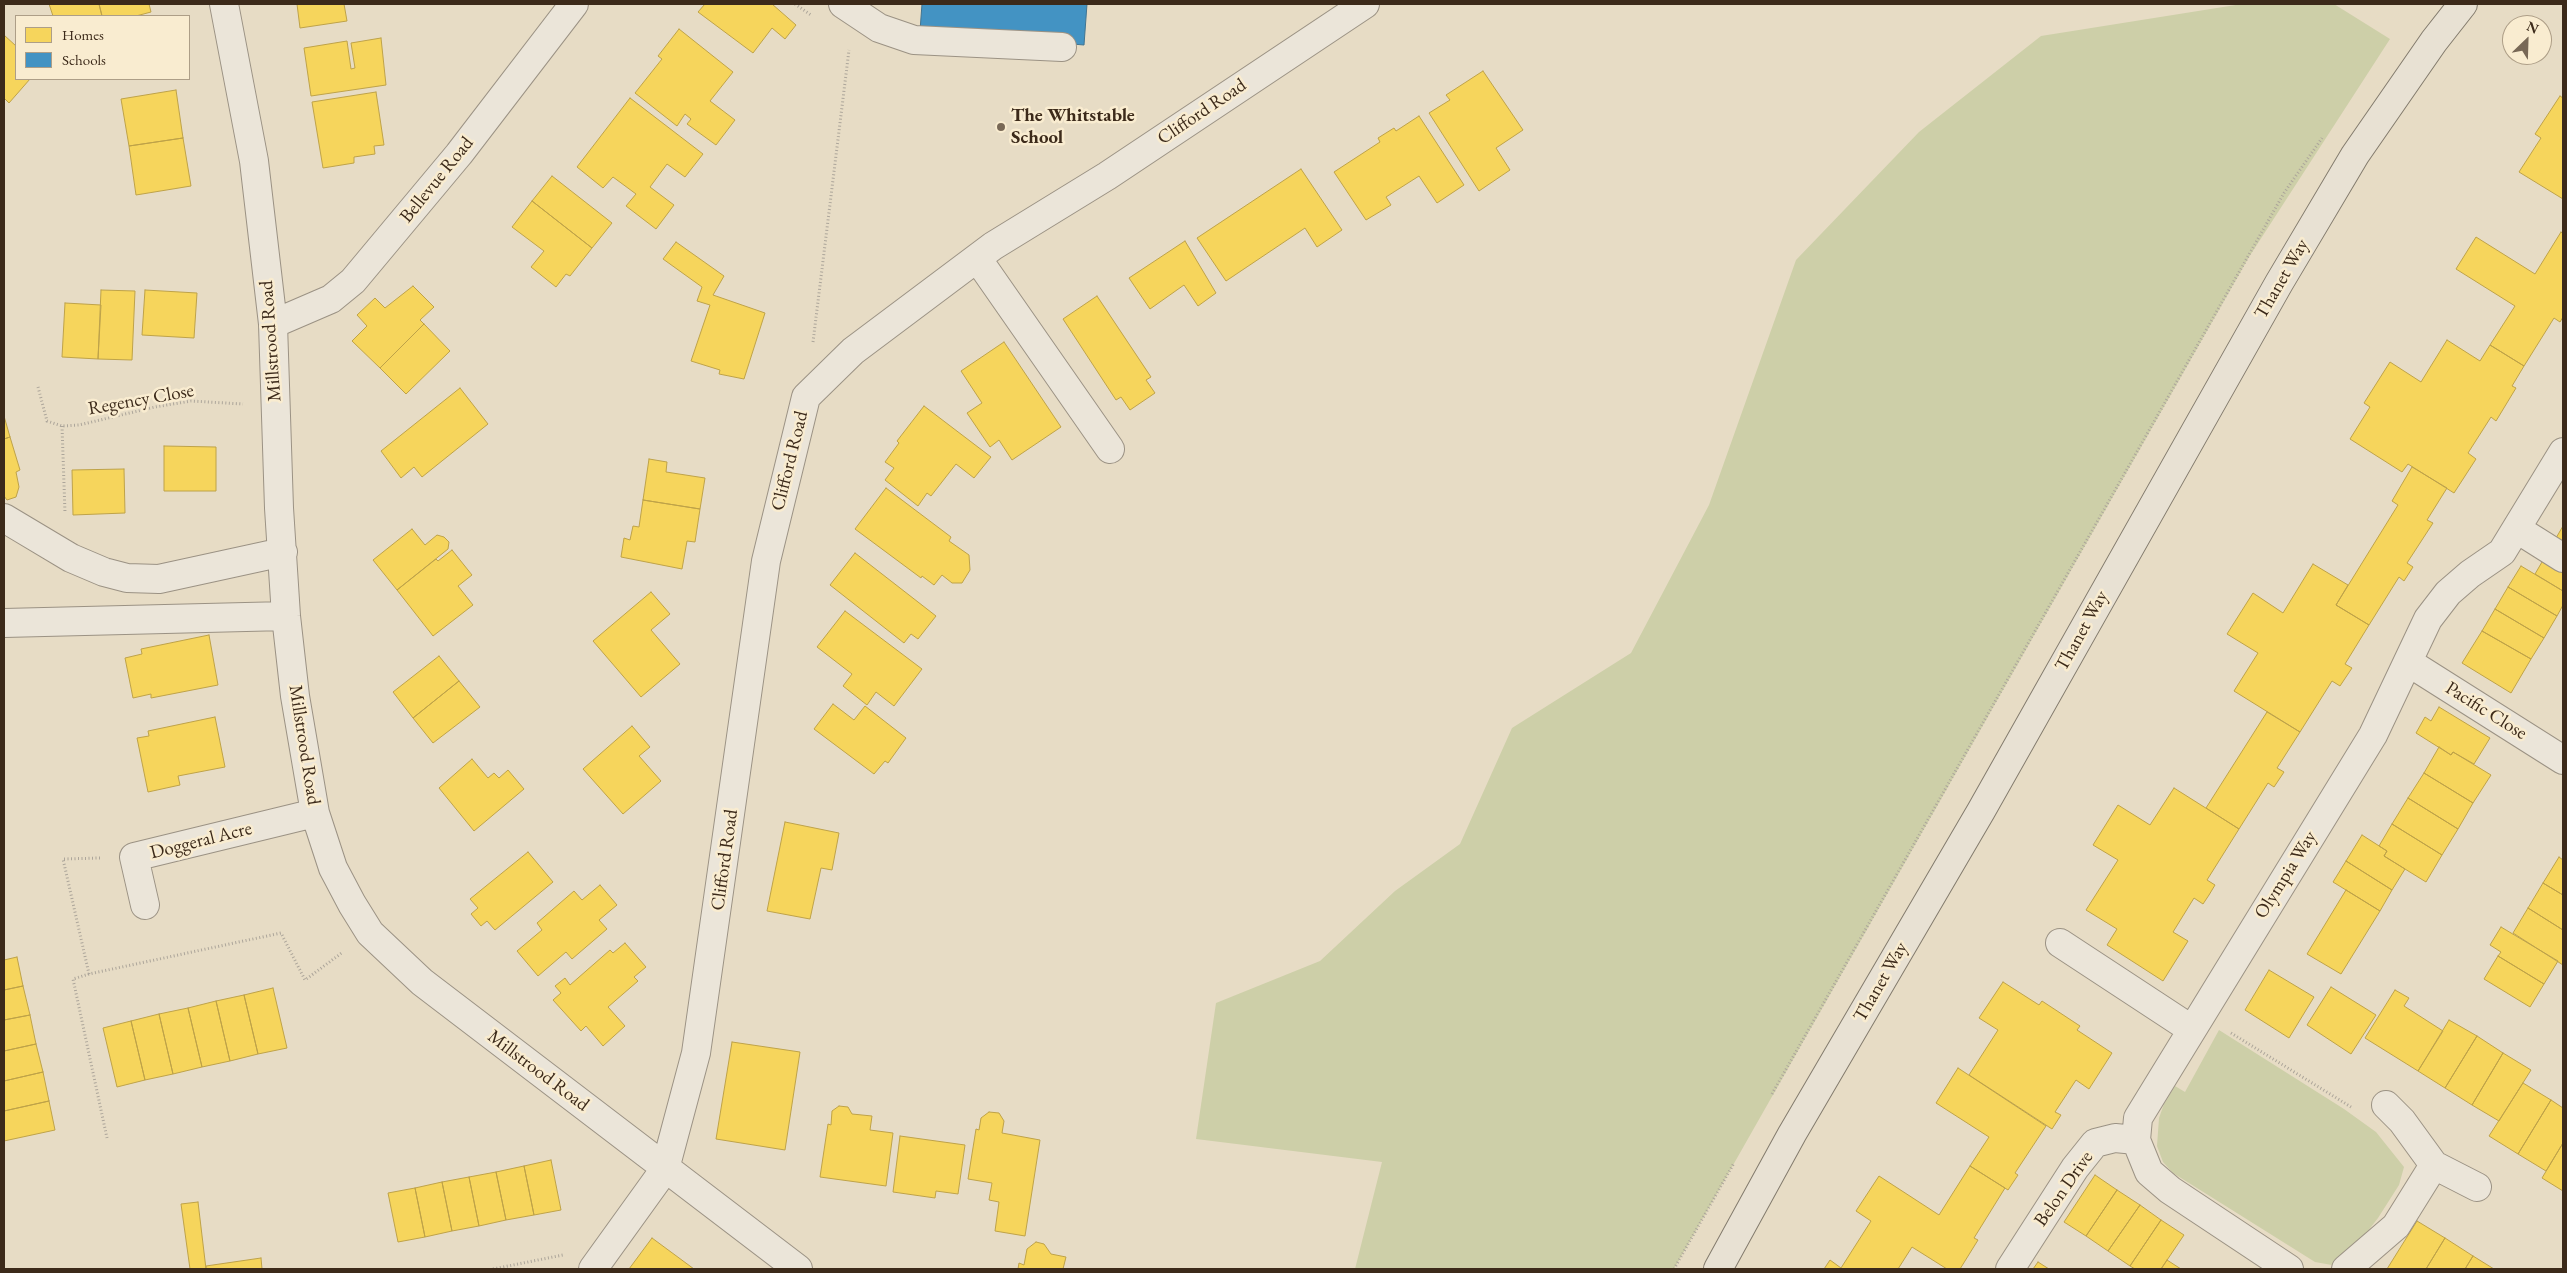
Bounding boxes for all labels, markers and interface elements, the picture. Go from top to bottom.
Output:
legend [15,15,190,80]
north arrow [2502,15,2552,65]
text: N [2524,17,2542,38]
text: Homes [62,25,104,44]
text: Schools [62,50,106,69]
street label: Clifford Road [1153,74,1251,150]
place label: The Whitstable School [1011,105,1135,149]
marker: The Whitstable School [995,121,1007,133]
street label: Bellevue Road [395,132,479,228]
street label: Thanet Way [2250,235,2314,323]
street label: Millstrood Road [255,280,287,402]
street label: Regency Close [86,379,196,421]
street label: Clifford Road [767,409,813,513]
street label: Thanet Way [2051,587,2113,675]
street label: Pacific Close [2441,677,2531,745]
street label: Millstrood Road [283,683,325,807]
street label: Clifford Road [707,808,743,912]
street label: Doggeral Acre [148,817,254,865]
street label: Olympia Way [2250,827,2322,923]
street label: Thanet Way [1849,938,1913,1026]
street label: Millstrood Road [483,1025,593,1117]
street label: Belon Drive [2030,1147,2098,1231]

